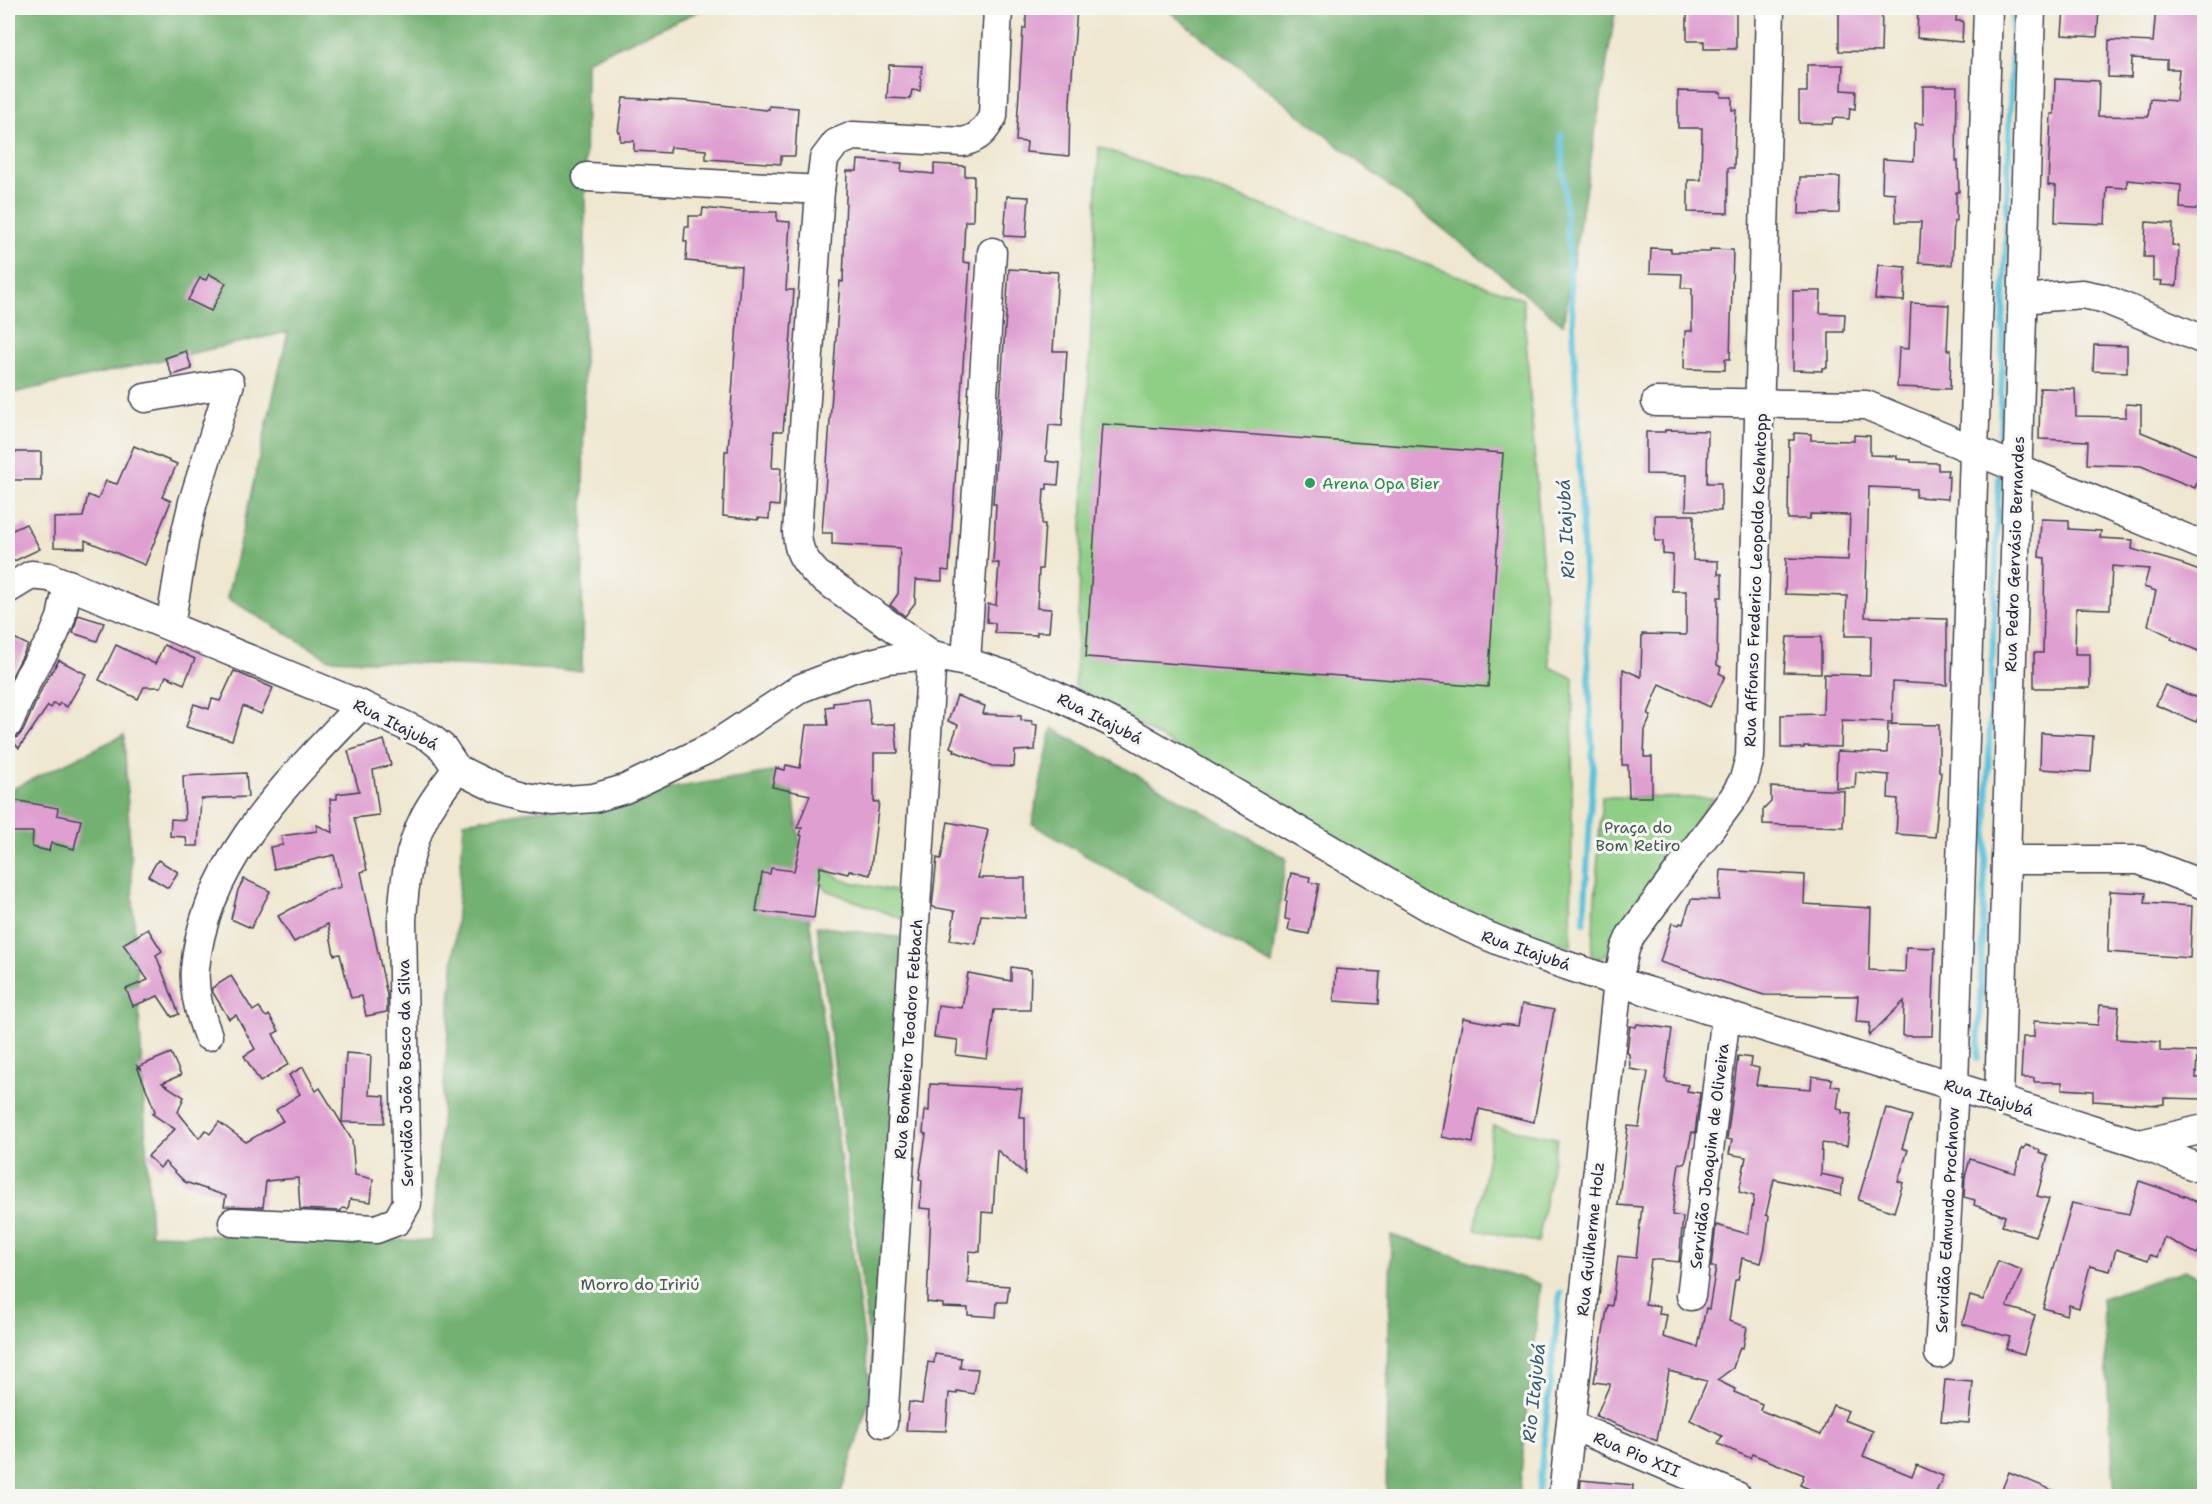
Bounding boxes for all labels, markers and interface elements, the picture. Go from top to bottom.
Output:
street label: Rua Affonso Frederico Leopoldo Koehntopp [1739,413,1772,747]
street label: Rua Pedro Gervásio Bernardes [2000,436,2029,672]
place label: Arena Opa Bier [1322,473,1440,494]
marker: Arena Opa Bier [1303,476,1317,490]
water label: Rio Itajubá [1551,478,1581,580]
street label: Rua Itajubá [1054,688,1146,749]
street label: Rua Itajubá [350,694,442,755]
park label: Praça do Bom Retiro [1595,817,1681,856]
street label: Rua Bombeiro Teodoro Fetbach [890,918,927,1160]
street label: Rua Itajubá [1479,925,1573,976]
street label: Servidão João Bosco da Silva [393,959,418,1187]
street label: Servidão Joaquim de Oliveira [1685,1042,1734,1270]
street label: Rua Itajubá [1941,1074,2036,1121]
street label: Servidão Edmundo Prochnow [1931,1106,1964,1334]
street label: Rua Guilherme Holz [1572,1161,1609,1317]
park label: Morro do Iririú [581,1274,699,1295]
water label: Rio Itajubá [1517,1342,1551,1444]
street label: Rua Pio XII [1590,1427,1683,1482]

